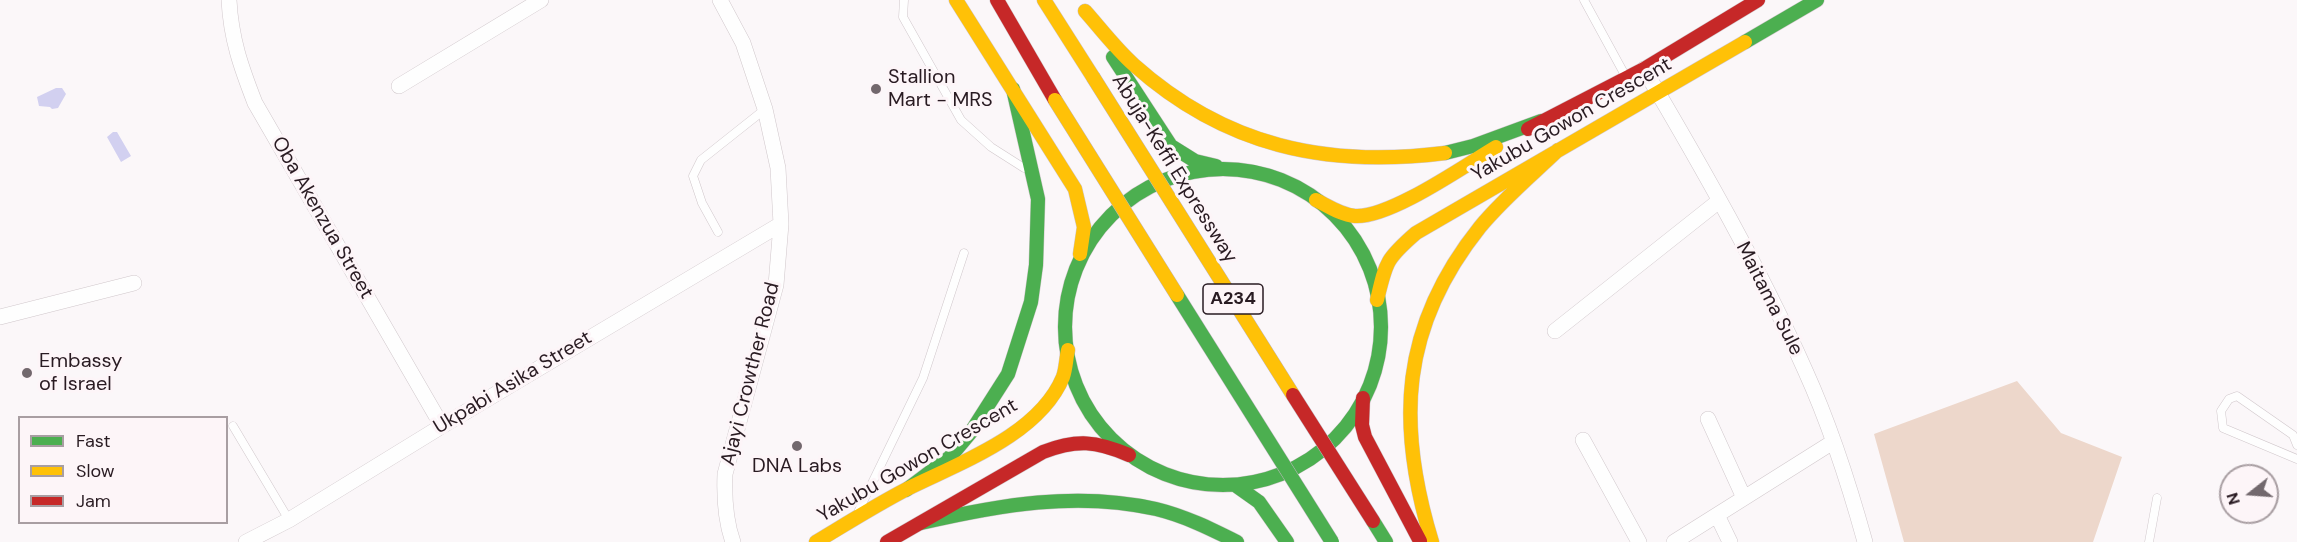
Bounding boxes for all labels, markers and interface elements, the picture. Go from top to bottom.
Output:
street label: Yakubu Gowon Crescent [1468,53,1676,187]
place label: Stallion Mart - MRS [888,66,993,113]
street label: Abuja-Keffi Expressway [1106,70,1242,268]
marker: Stallion Mart - MRS [869,82,883,96]
street label: Oba Akenzua Street [266,133,378,303]
street label: Maitama Sule [1730,238,1808,360]
street label: Ajayi Crowther Road [717,280,785,468]
road number: A234 [1203,284,1263,314]
street label: Ukpabi Asika Street [430,326,596,440]
place label: Embassy of Israel [39,350,122,397]
marker: Embassy of Israel [20,366,34,380]
street label: Yakubu Gowon Crescent [814,394,1022,528]
legend [18,416,228,524]
text: Fast [76,429,111,453]
marker: DNA Labs [790,439,804,453]
place label: DNA Labs [752,455,842,479]
text: Slow [76,459,115,483]
north arrow [2219,464,2279,524]
text: Jam [76,489,111,513]
text: N [2221,490,2245,507]

